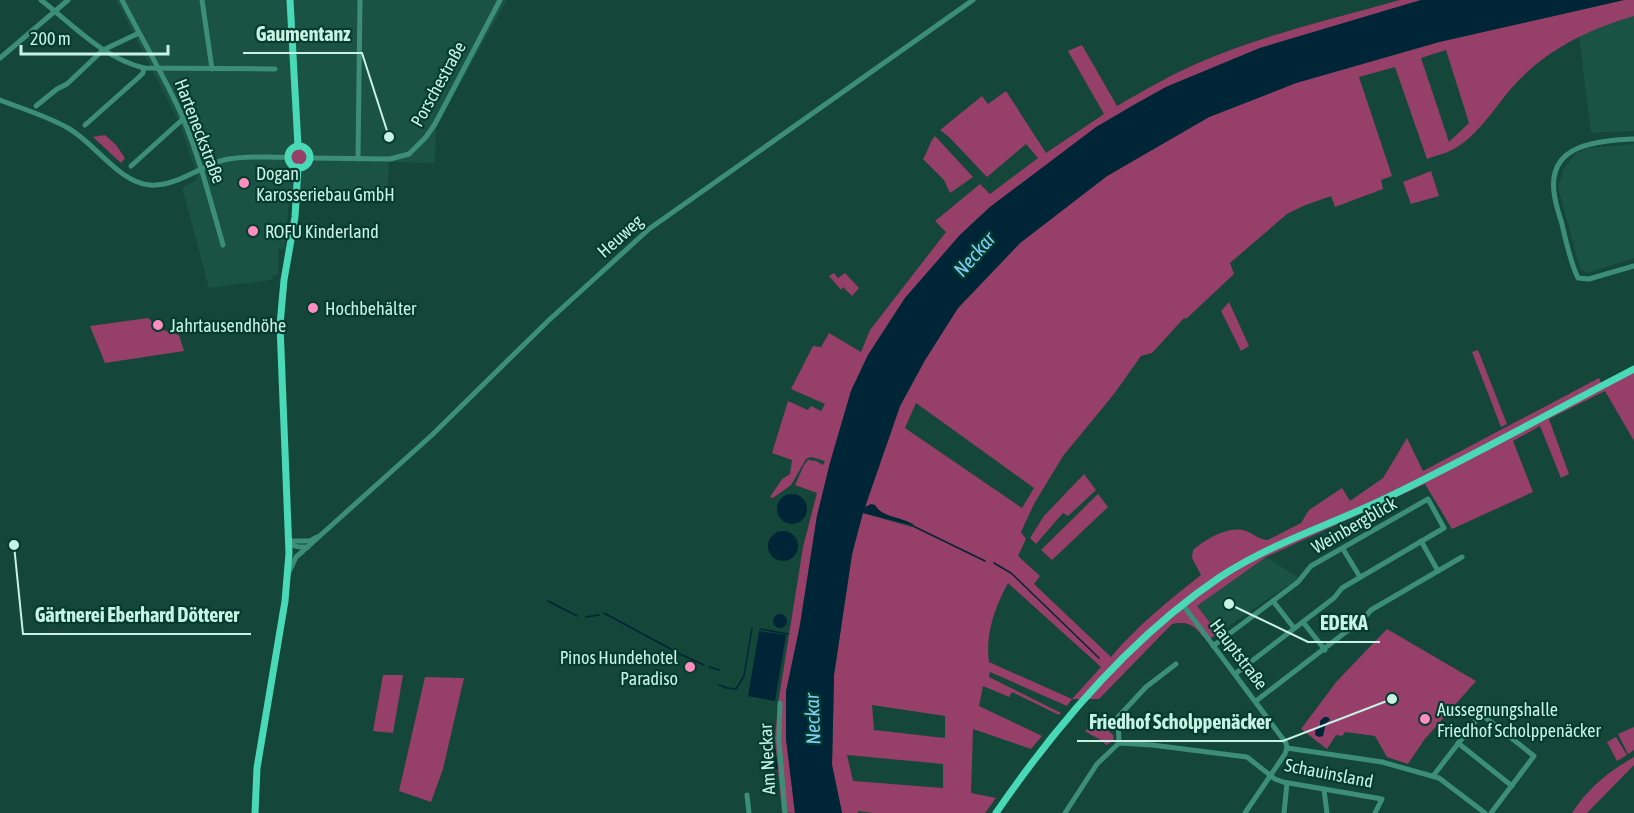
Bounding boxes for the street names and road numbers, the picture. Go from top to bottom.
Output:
street label: Porschestraße [406,38,470,130]
street label: Harteneckstraße [170,76,230,186]
street label: Heuweg [593,210,647,262]
street label: Weinbergblick [1308,492,1400,558]
street label: Hauptstraße [1206,615,1272,693]
street label: Am Neckar [755,722,779,795]
street label: Schauinsland [1283,754,1375,792]

